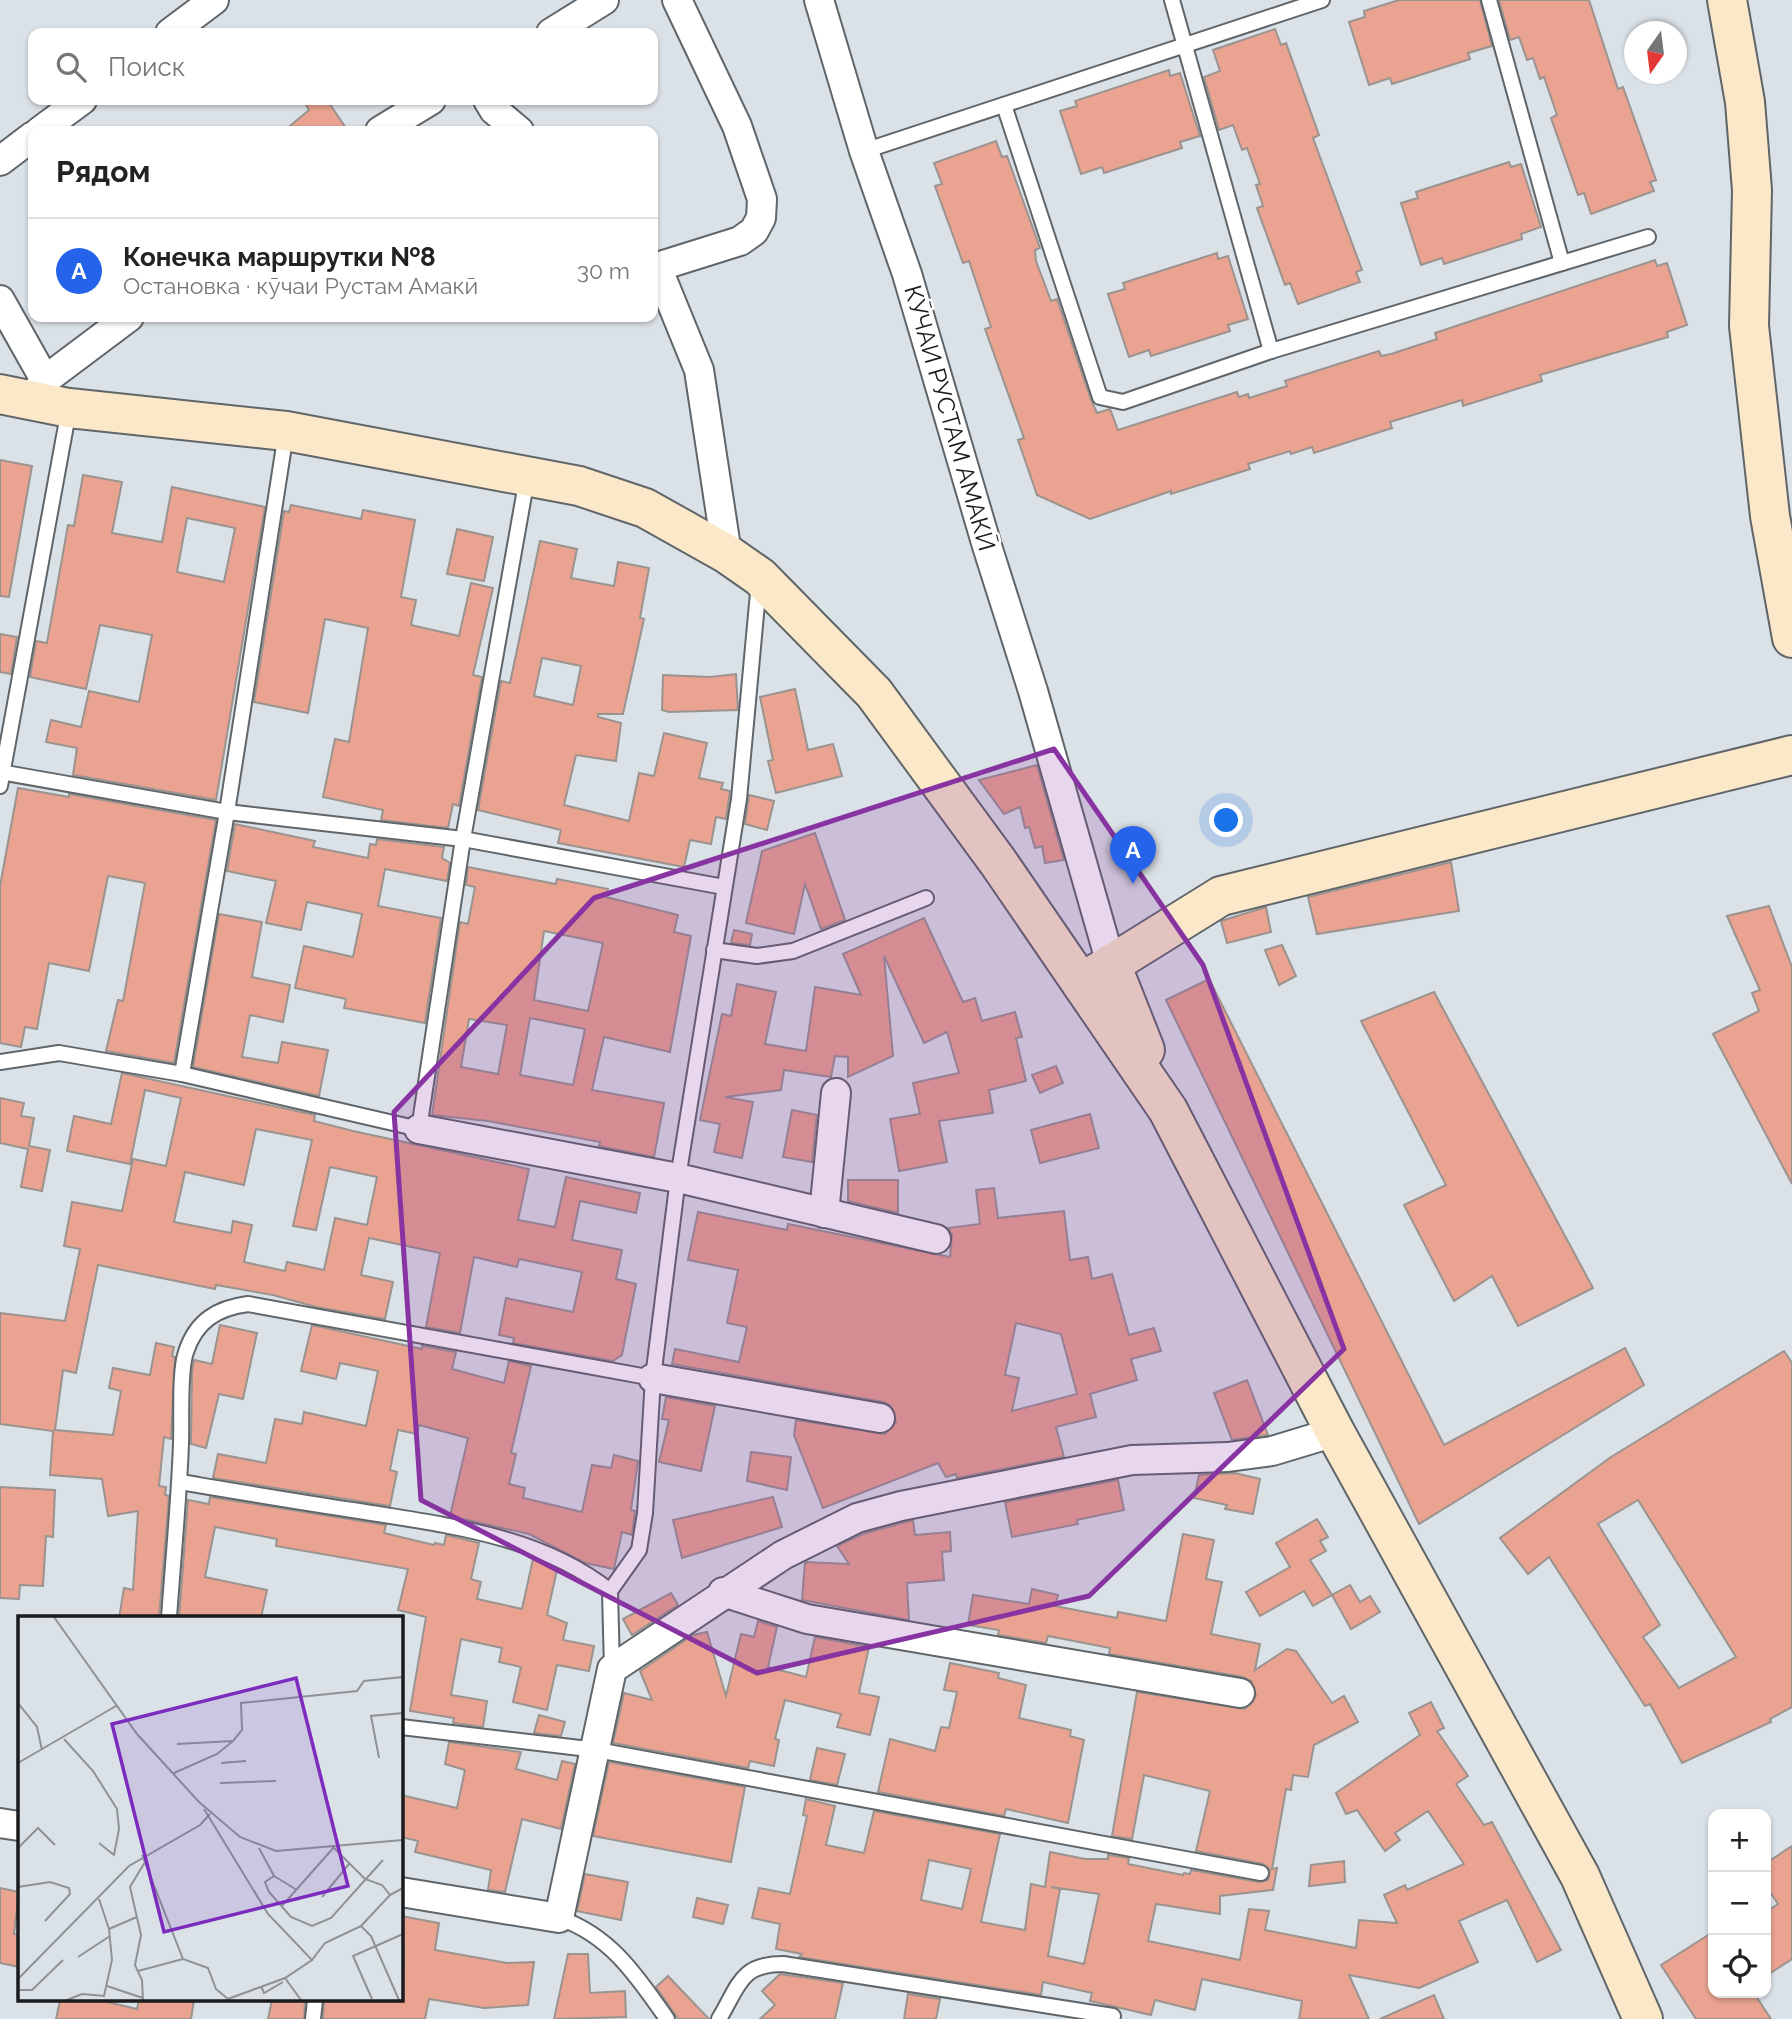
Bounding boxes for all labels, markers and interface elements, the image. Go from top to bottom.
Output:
north arrow [1624,21,1687,84]
search box [28,28,658,105]
icon: search [52,48,90,86]
text: Поиск [108,52,185,82]
text: Рядом [56,154,150,189]
text: Конечка маршрутки №8 [123,242,436,272]
text: A [71,257,87,284]
text: 30 m [577,257,630,284]
text: Остановка · кӯчаи Рустам Амакӣ [123,272,478,299]
street label: КӮЧАИ РУСТАМ АМАКӢ [898,282,1002,554]
your location [1209,803,1243,837]
pin: A [1110,826,1156,884]
inset map [18,1616,402,2002]
map controls [1708,1809,1771,1998]
button: + [1708,1809,1771,1872]
button: − [1708,1872,1771,1935]
button: locate [1708,1935,1771,1998]

